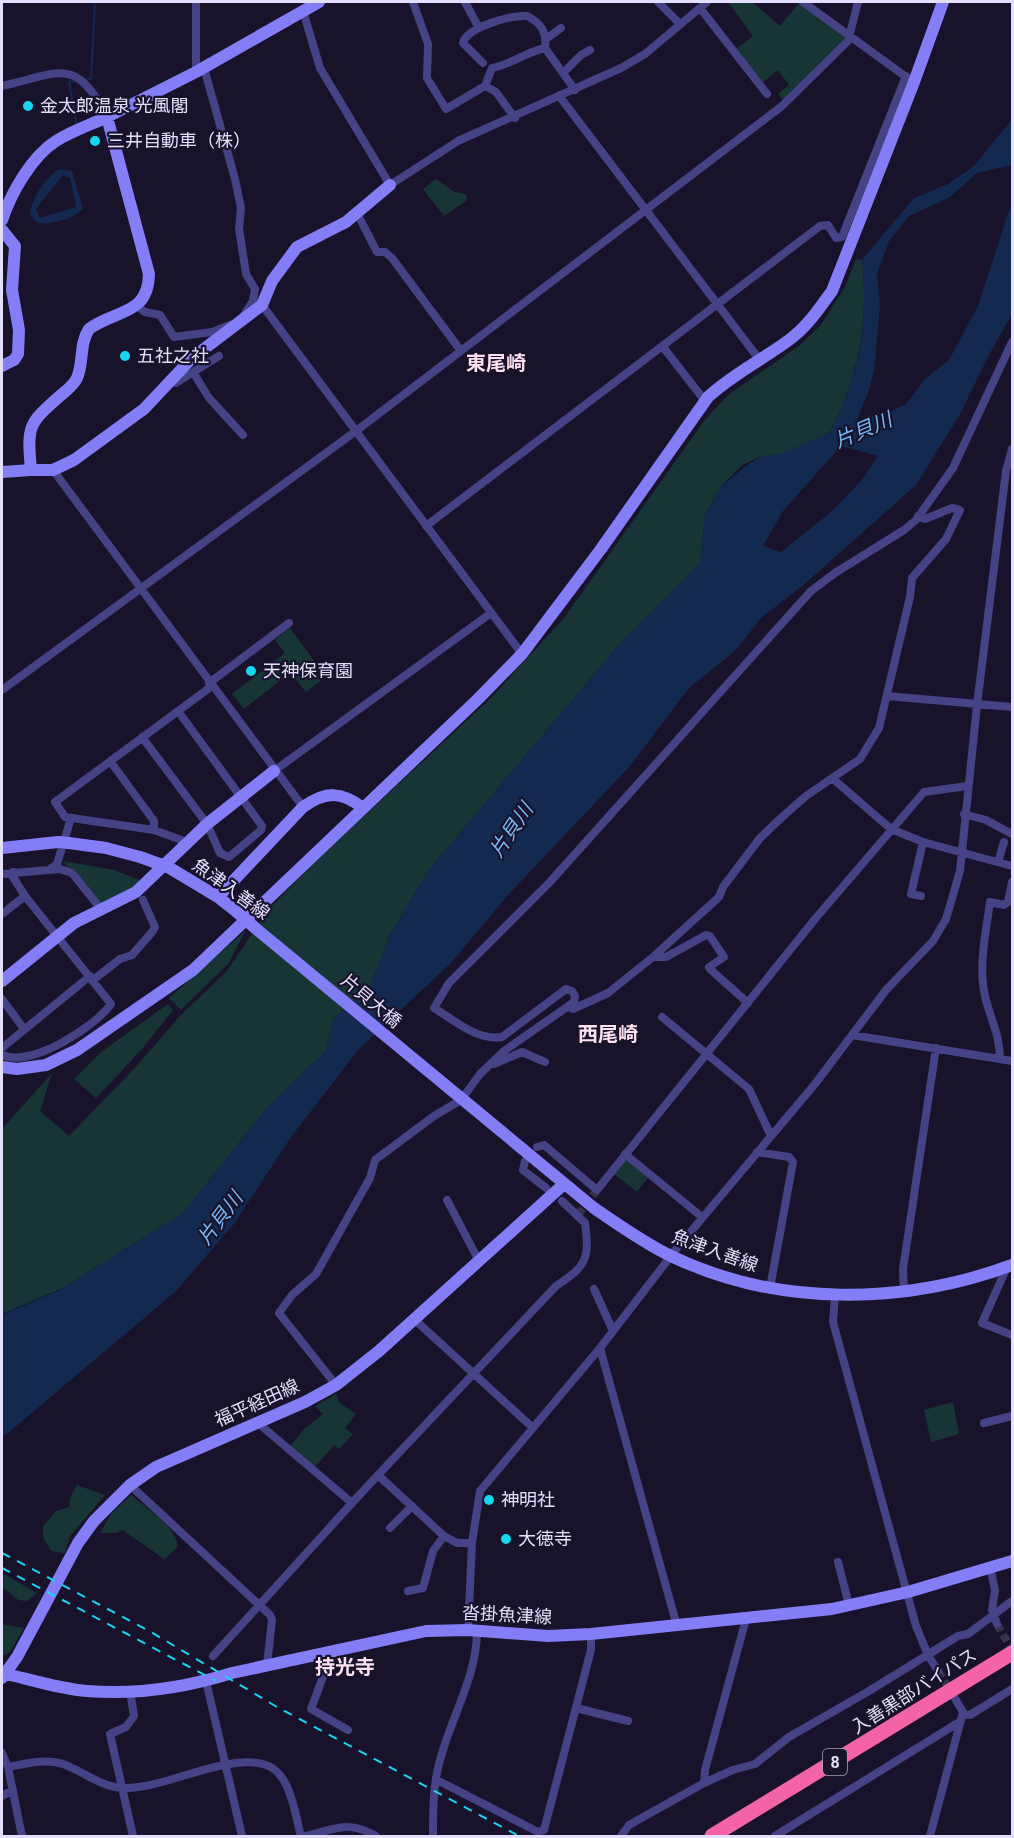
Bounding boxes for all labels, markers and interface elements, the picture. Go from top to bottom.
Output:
place label: 金太郎温泉 光風閣 [40,95,188,116]
marker: 金太郎温泉 光風閣 [21,99,35,113]
place label: 三井自動車（株） [107,130,251,151]
marker: 三井自動車（株） [88,134,102,148]
place label: 五社之社 [137,345,209,366]
marker: 五社之社 [118,349,132,363]
district label: 東尾崎 [466,351,526,375]
water label: 片貝川 [831,406,897,453]
place label: 天神保育園 [263,660,353,681]
marker: 天神保育園 [244,664,258,678]
water label: 片貝川 [484,797,539,862]
street label: 魚津入善線 [189,854,274,924]
street label: 片貝大橋 [337,969,406,1032]
district label: 西尾崎 [578,1022,638,1046]
water label: 片貝川 [192,1185,249,1249]
street label: 魚津入善線 [669,1225,761,1276]
street label: 福平経田線 [211,1375,302,1430]
place label: 神明社 [501,1489,555,1510]
marker: 神明社 [482,1493,496,1507]
place label: 大徳寺 [518,1528,572,1549]
marker: 大徳寺 [499,1532,513,1546]
street label: 沓掛魚津線 [462,1602,553,1627]
street label: 入善黒部バイパス [847,1644,980,1738]
district label: 持光寺 [315,1655,375,1679]
road number: 8 [823,1749,847,1775]

